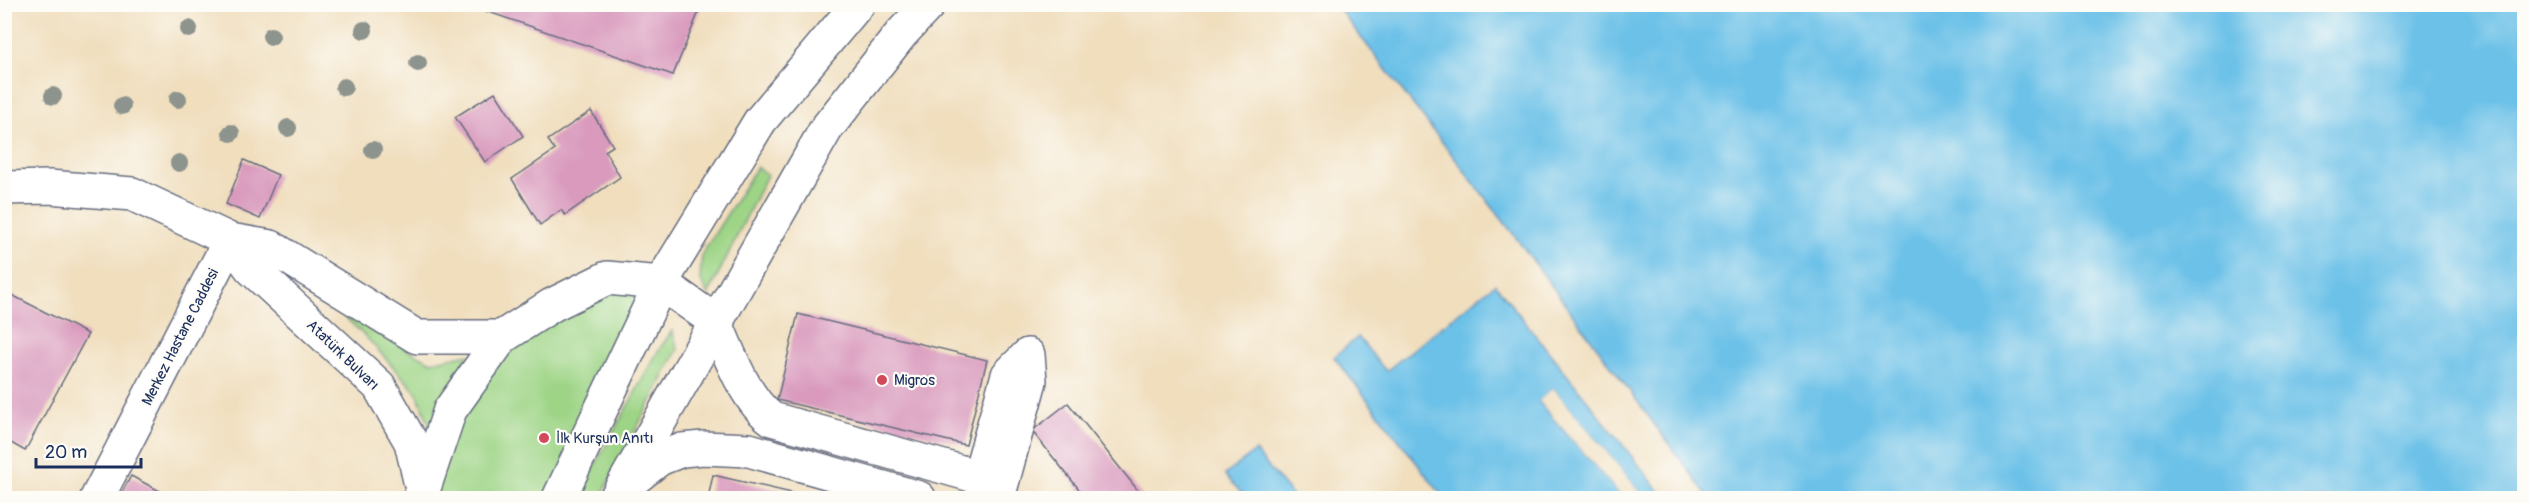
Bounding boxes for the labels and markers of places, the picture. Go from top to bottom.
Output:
place label: Migros [894,371,935,390]
marker: Migros [875,373,889,387]
place label: İlk Kurşun Anıtı [556,429,654,448]
marker: İlk Kurşun Anıtı [537,431,551,445]

